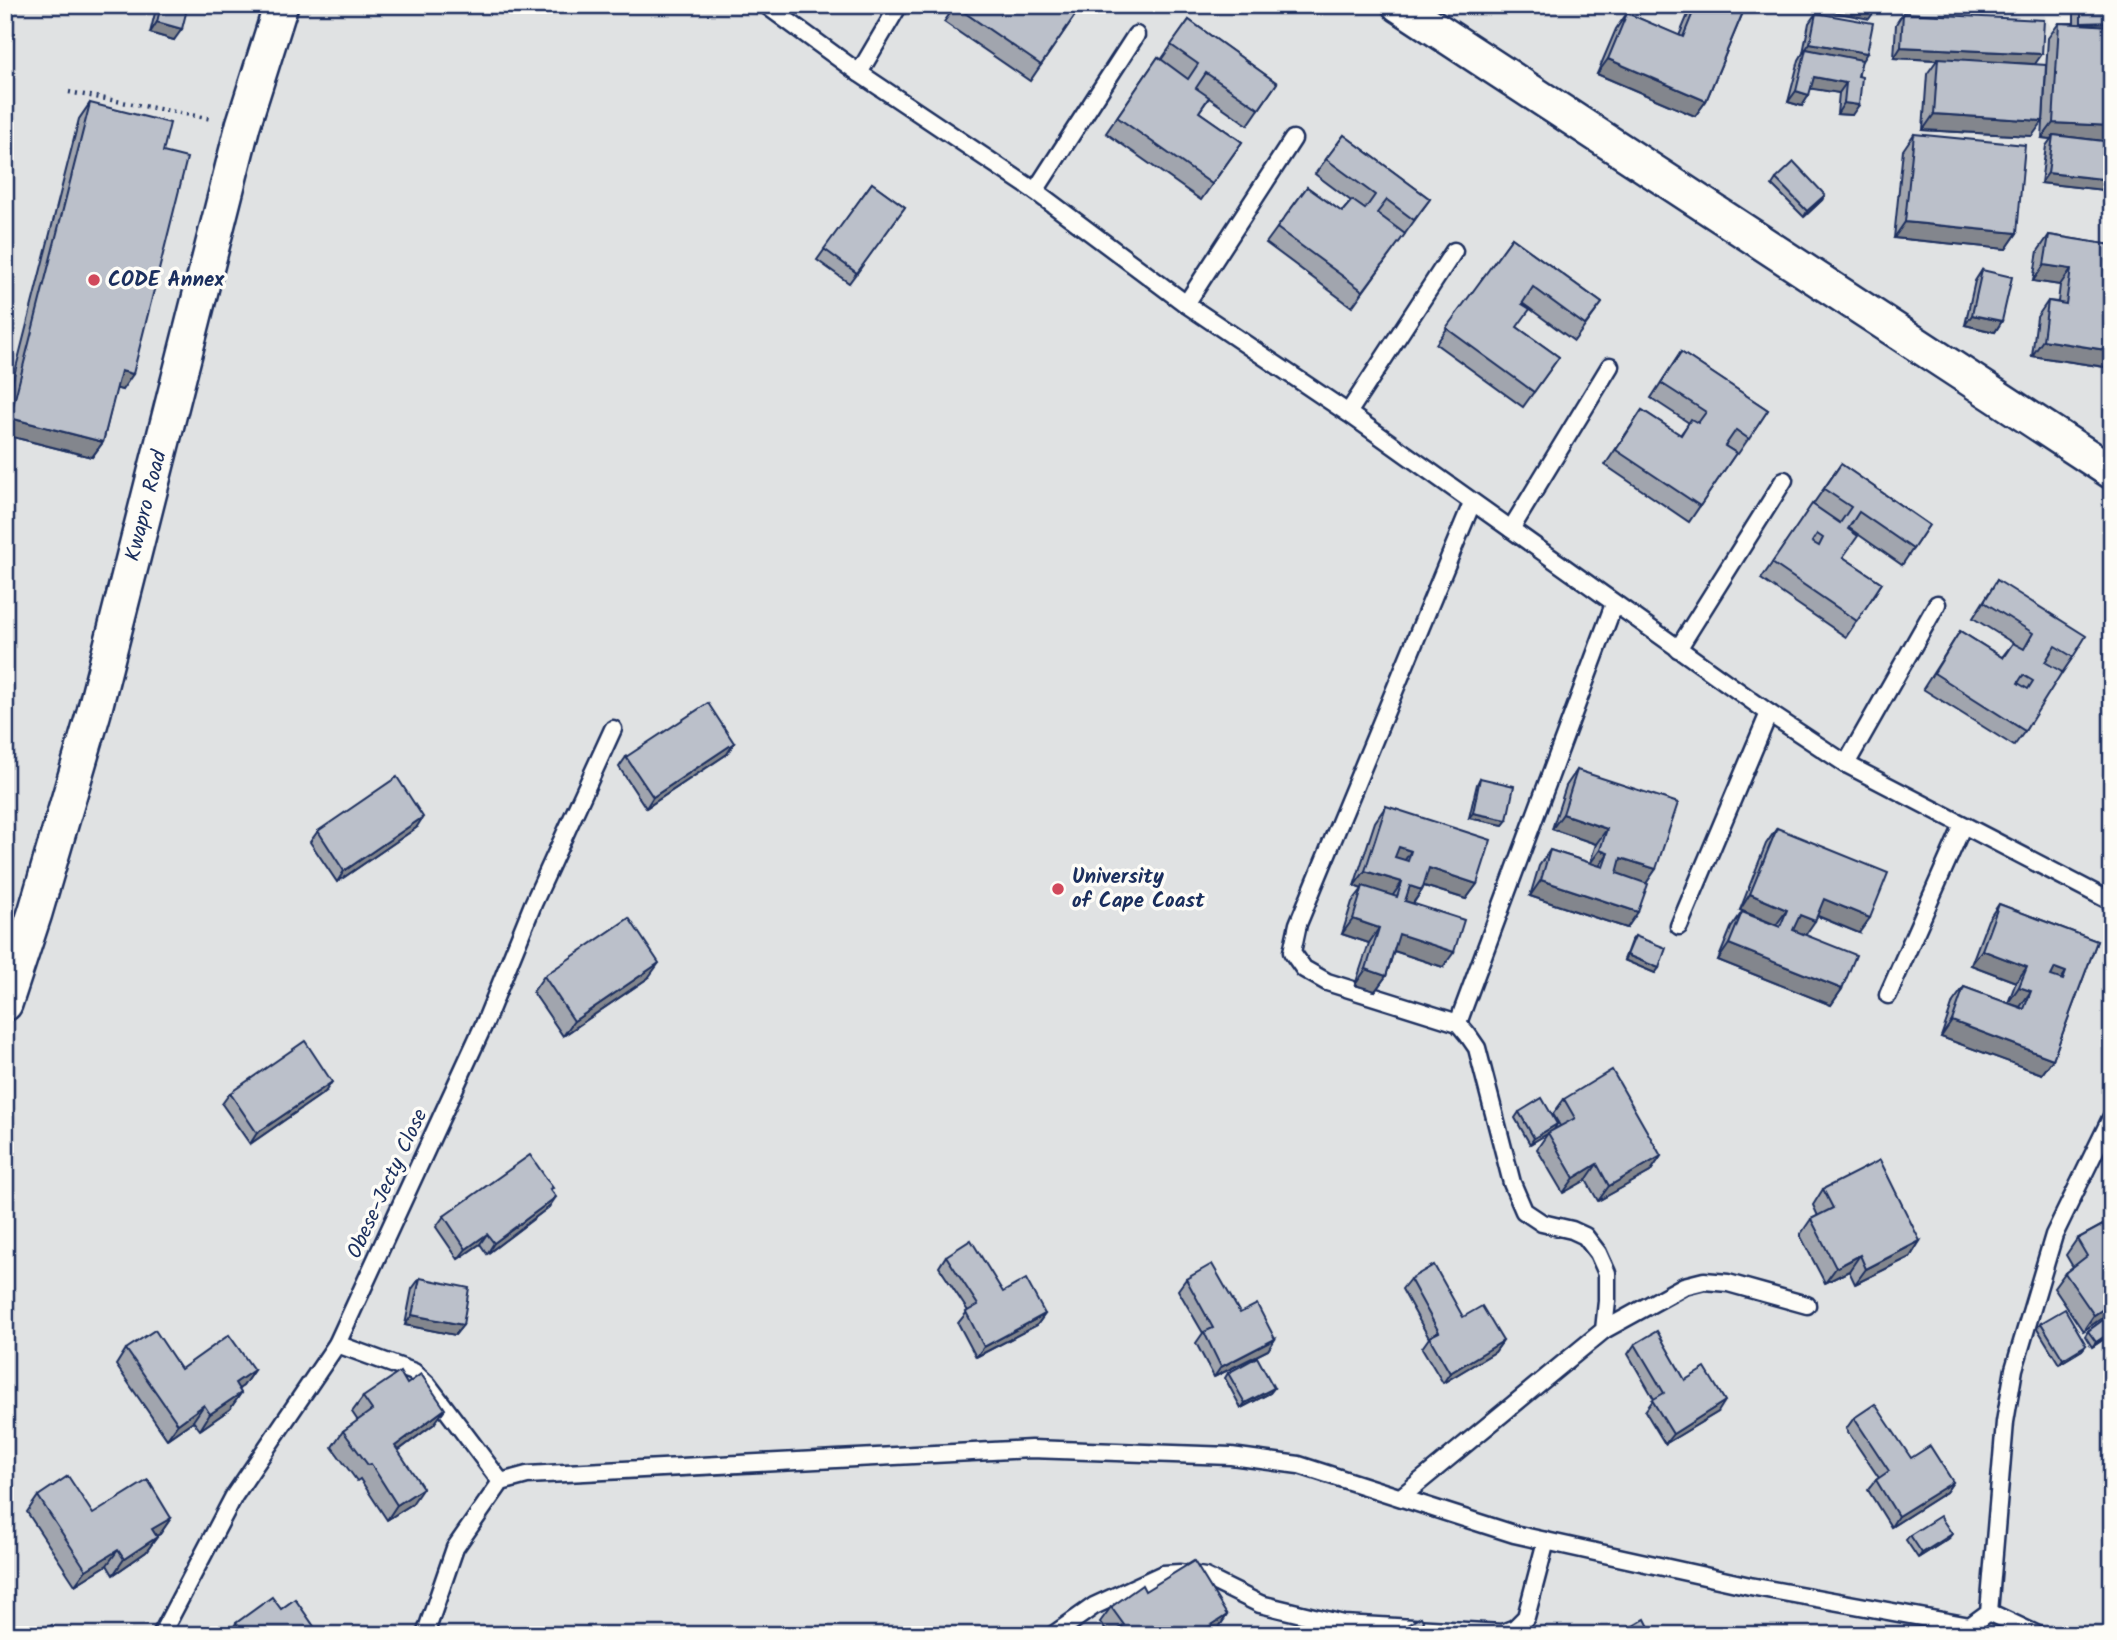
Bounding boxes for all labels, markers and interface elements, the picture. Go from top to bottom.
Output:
place label: CODE Annex [108,264,225,297]
marker: CODE Annex [86,272,102,288]
street label: Kwapro Road [116,446,176,565]
place label: University of Cape Coast [1072,861,1205,918]
marker: University of Cape Coast [1050,881,1066,897]
street label: Obese-Jecty Close [339,1103,437,1264]

